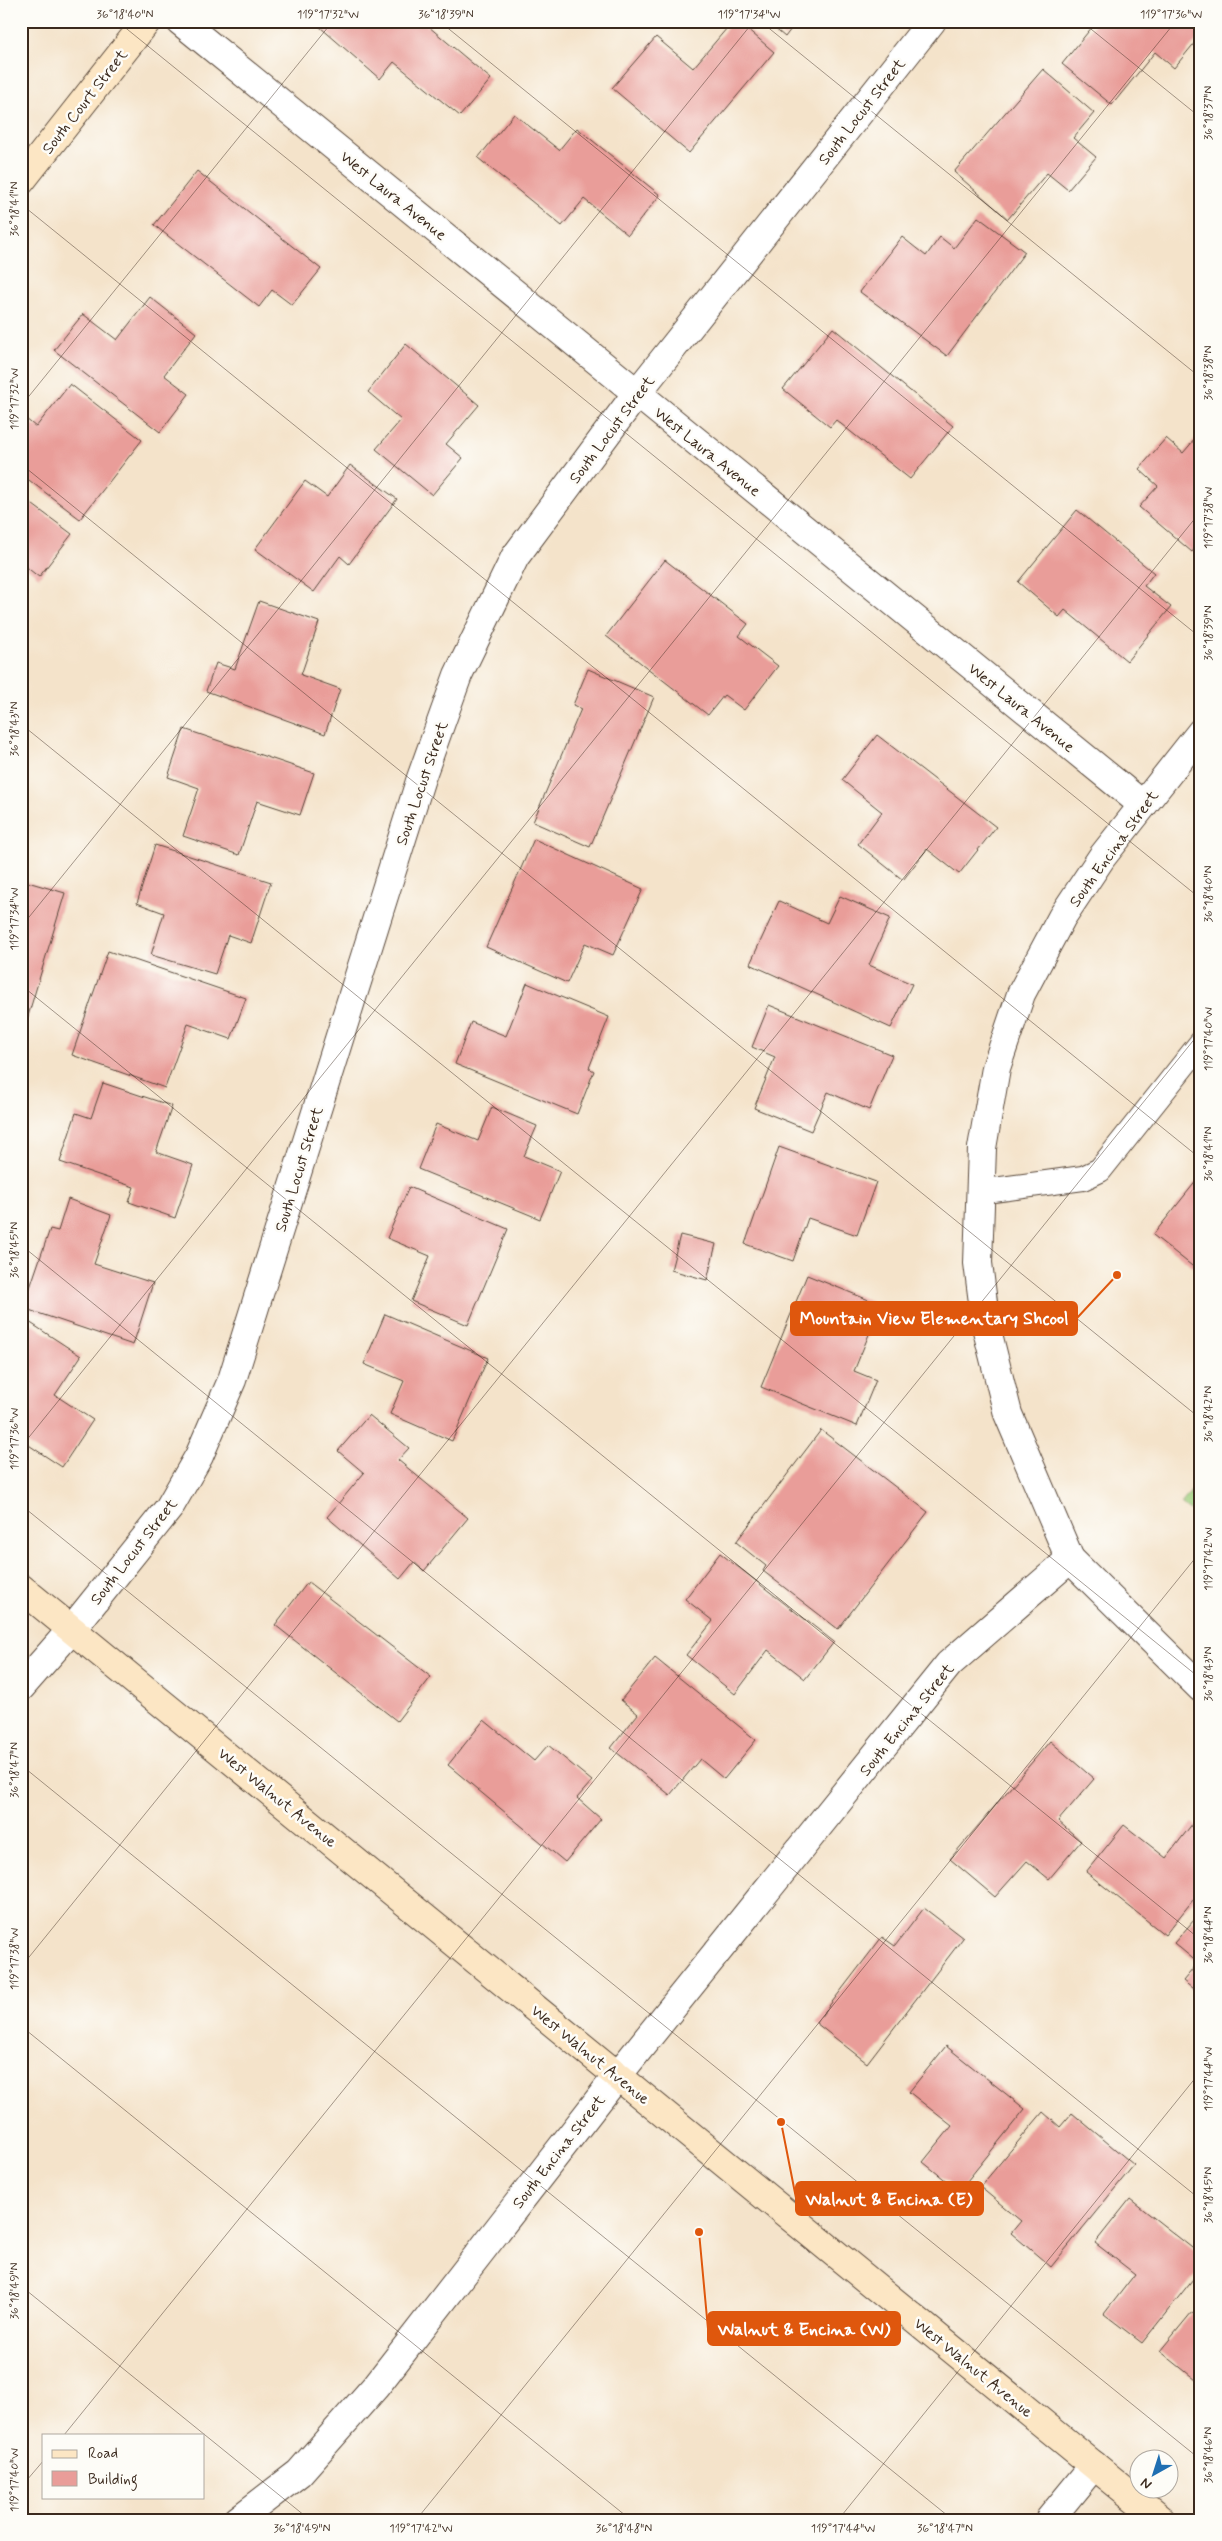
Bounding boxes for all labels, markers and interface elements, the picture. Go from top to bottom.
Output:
text: 36°18'40"N [97,7,153,23]
text: 119°17'32"W [297,7,359,23]
text: 36°18'39"N [418,7,474,23]
text: 119°17'34"W [718,7,781,23]
text: 119°17'36"W [1140,7,1202,23]
street label: South Court Street [38,45,133,159]
street label: South Locust Street [814,54,911,170]
text: 36°18'37"N [1201,86,1217,140]
street label: West Laura Avenue [335,147,451,246]
text: 36°18'41"N [7,181,23,237]
text: 36°18'38"N [1201,346,1217,400]
text: 119°17'32"W [7,368,23,430]
street label: South Locust Street [565,371,660,488]
street label: West Laura Avenue [649,403,765,502]
text: 119°17'38"W [1201,487,1217,549]
text: 36°18'39"N [1201,605,1217,661]
street label: West Laura Avenue [963,659,1079,758]
text: 36°18'43"N [7,701,23,757]
street label: South Locust Street [391,718,454,848]
street label: South Encina Street [1065,786,1164,911]
text: 36°18'40"N [1201,866,1217,922]
text: 119°17'34"W [7,887,23,950]
text: 119°17'40"W [1201,1007,1217,1071]
street label: South Locust Street [270,1104,329,1235]
text: 36°18'41"N [1201,1126,1217,1182]
text: 36°18'45"N [7,1222,23,1278]
callout: Mountain View Elementary Shcool [791,1302,1077,1335]
text: Mountain View Elementary Shcool [800,1307,1069,1331]
text: 36°18'42"N [1201,1386,1217,1442]
text: 119°17'36"W [7,1408,23,1470]
street label: South Locust Street [86,1494,183,1610]
text: 119°17'42"W [1201,1527,1217,1591]
text: 36°18'43"N [1201,1646,1217,1702]
street label: South Encina Street [855,1659,960,1781]
text: 36°18'47"N [7,1742,23,1798]
street label: West Walnut Avenue [213,1744,341,1853]
text: 36°18'44"N [1201,1906,1217,1964]
text: 119°17'38"W [7,1928,23,1990]
street label: West Walnut Avenue [526,2001,654,2110]
text: 119°17'44"W [1201,2047,1217,2111]
street label: South Encina Street [508,2090,611,2213]
text: 36°18'45"N [1201,2167,1217,2223]
callout: Walnut & Encina (E) [796,2182,983,2215]
text: Walnut & Encina (E) [805,2188,973,2212]
text: 36°18'49"N [7,2262,23,2320]
callout: Walnut & Encina (W) [708,2312,900,2345]
street label: West Walnut Avenue [909,2314,1037,2423]
text: Walnut & Encina (W) [717,2318,891,2342]
text: 36°18'46"N [1201,2427,1217,2483]
legend [42,2434,205,2498]
text: Road [88,2444,118,2464]
text: 119°17'40"W [7,2448,23,2512]
north arrow [1130,2448,1180,2498]
text: Building [88,2470,138,2491]
text: N [1137,2473,1156,2493]
text: 36°18'49"N [273,2521,331,2537]
text: 119°17'42"W [389,2521,453,2537]
text: 36°18'48"N [596,2521,652,2537]
text: 119°17'44"W [811,2521,875,2537]
text: 36°18'47"N [917,2521,973,2537]

